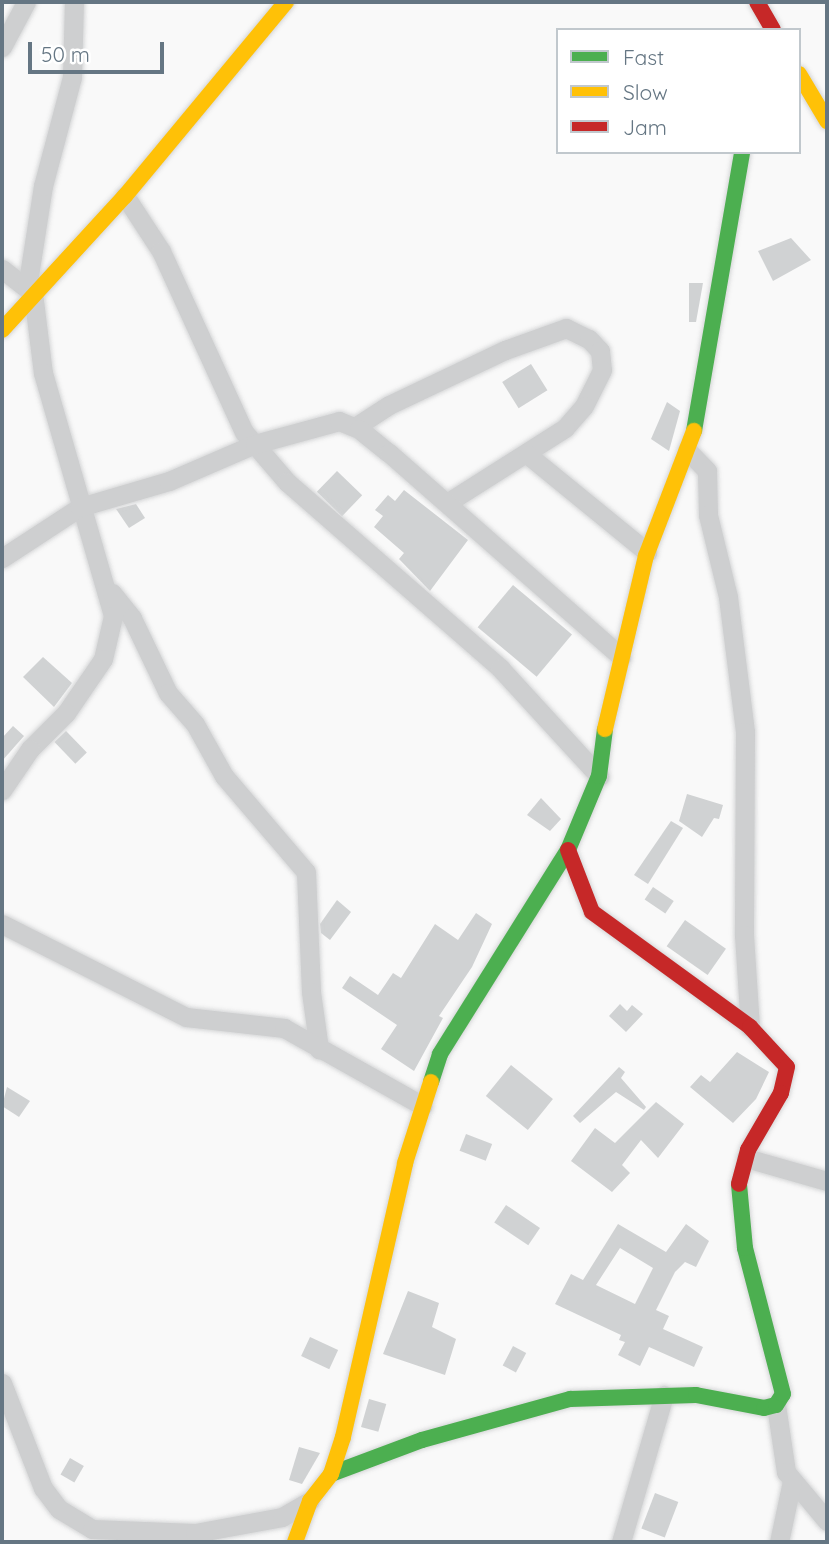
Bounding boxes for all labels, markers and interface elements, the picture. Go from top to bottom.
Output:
scale bar [32,28,168,72]
legend [556,28,801,154]
text: 50 m [41,41,90,67]
text: Fast [623,44,664,70]
text: Slow [623,79,668,105]
text: Jam [623,114,667,140]

